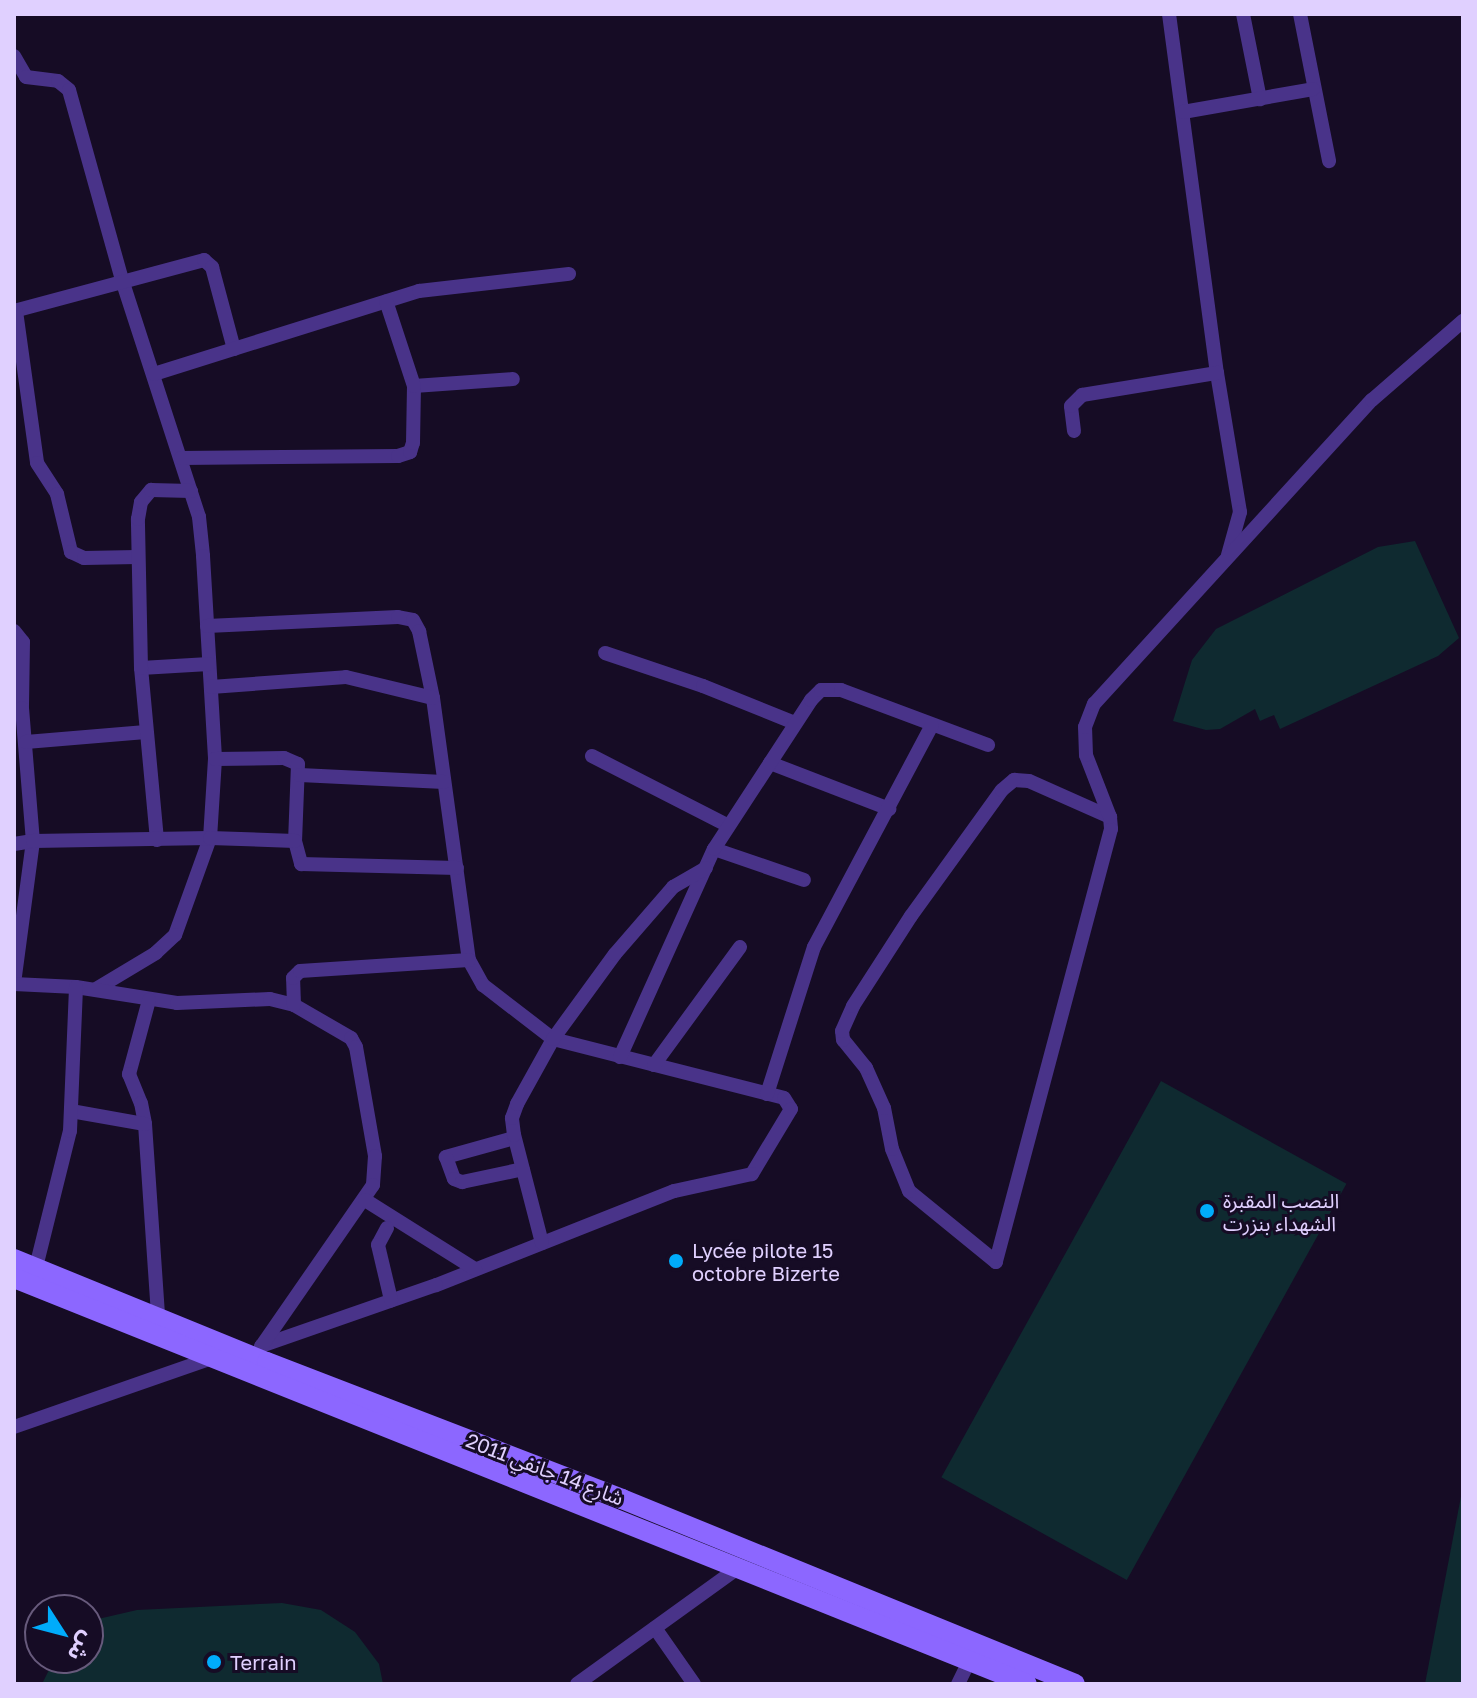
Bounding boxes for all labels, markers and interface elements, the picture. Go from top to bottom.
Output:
place label: النصب المقبرة الشهداء بنزرت [1223,1188,1339,1235]
marker: النصب المقبرة الشهداء بنزرت [1198,1202,1216,1220]
place label: Lycée pilote 15 octobre Bizerte [692,1238,840,1285]
marker: Lycée pilote 15 octobre Bizerte [667,1252,685,1270]
street label: شارع 14 جانفي 2011 [463,1428,627,1510]
north arrow [24,1594,104,1674]
text: ش [62,1627,102,1667]
place label: Terrain [230,1650,297,1674]
marker: Terrain [205,1653,223,1671]

